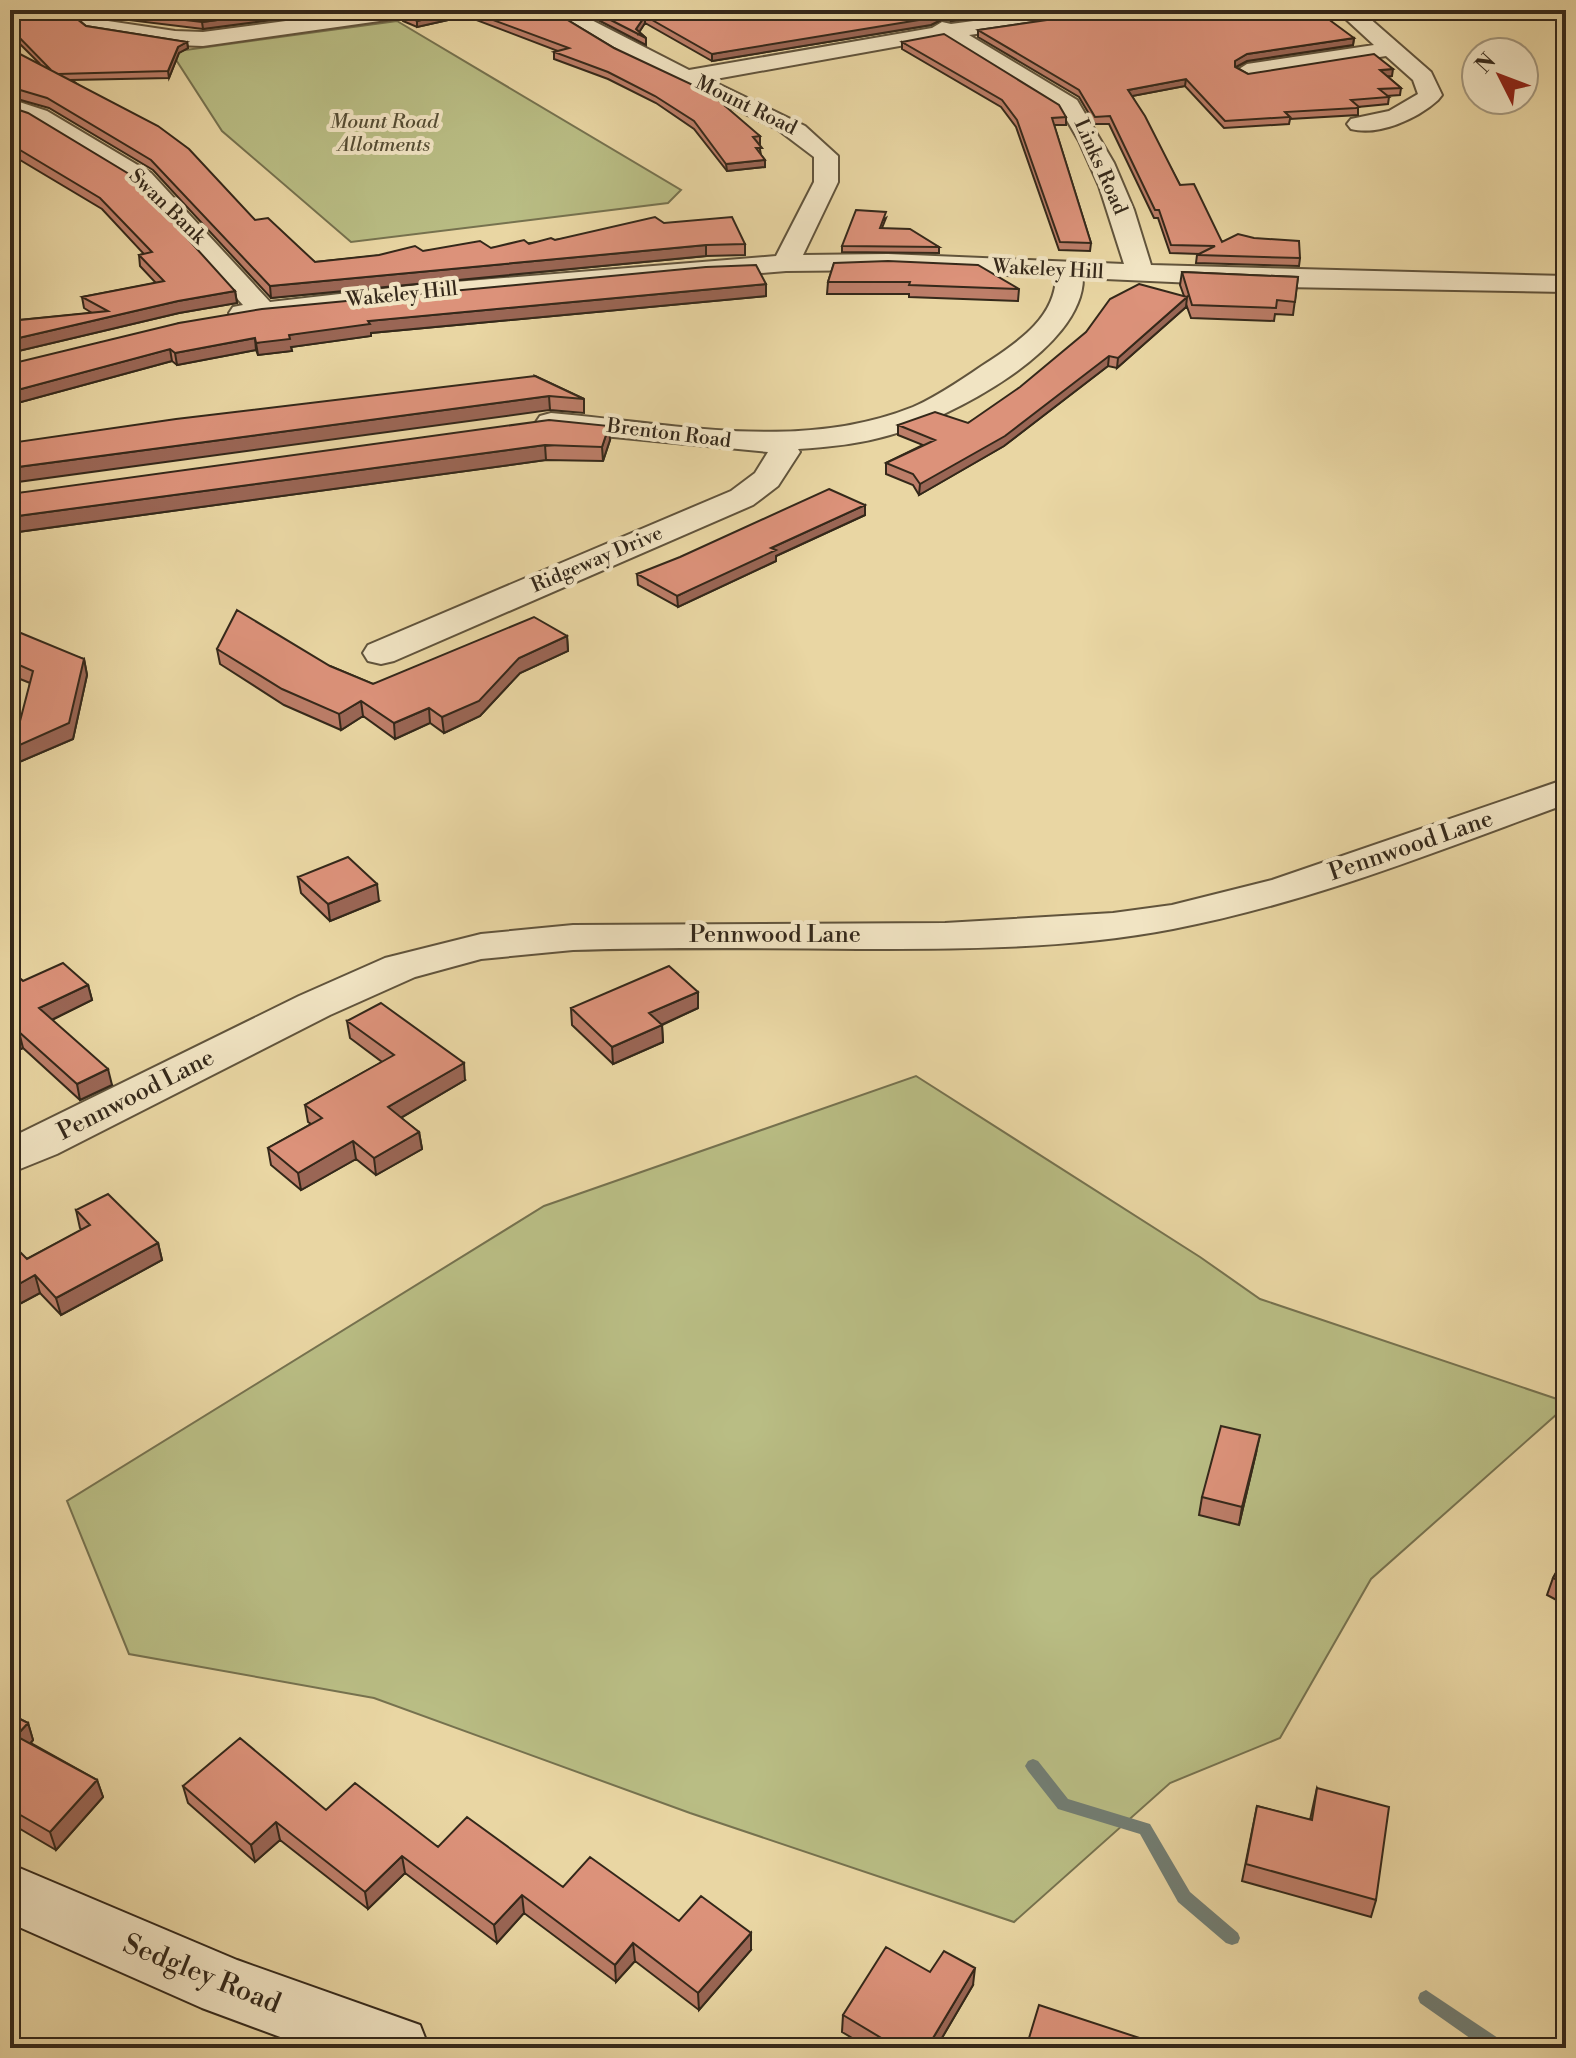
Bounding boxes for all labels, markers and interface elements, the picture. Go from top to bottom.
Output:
north arrow [1460,36,1540,116]
text: N [1470,48,1503,79]
street label: Mount Road [691,71,801,142]
park label: Mount Road Allotments [330,110,439,158]
street label: Links Road [1068,115,1132,219]
street label: Swan Bank [123,164,212,251]
street label: Wakeley Hill [991,255,1104,285]
street label: Wakeley Hill [344,277,459,313]
street label: Brenton Road [604,414,733,454]
street label: Ridgeway Drive [527,521,667,599]
street label: Pennwood Lane [1325,804,1497,888]
street label: Pennwood Lane [689,920,861,950]
street label: Pennwood Lane [53,1043,219,1147]
street label: Sedgley Road [118,1926,286,2022]

